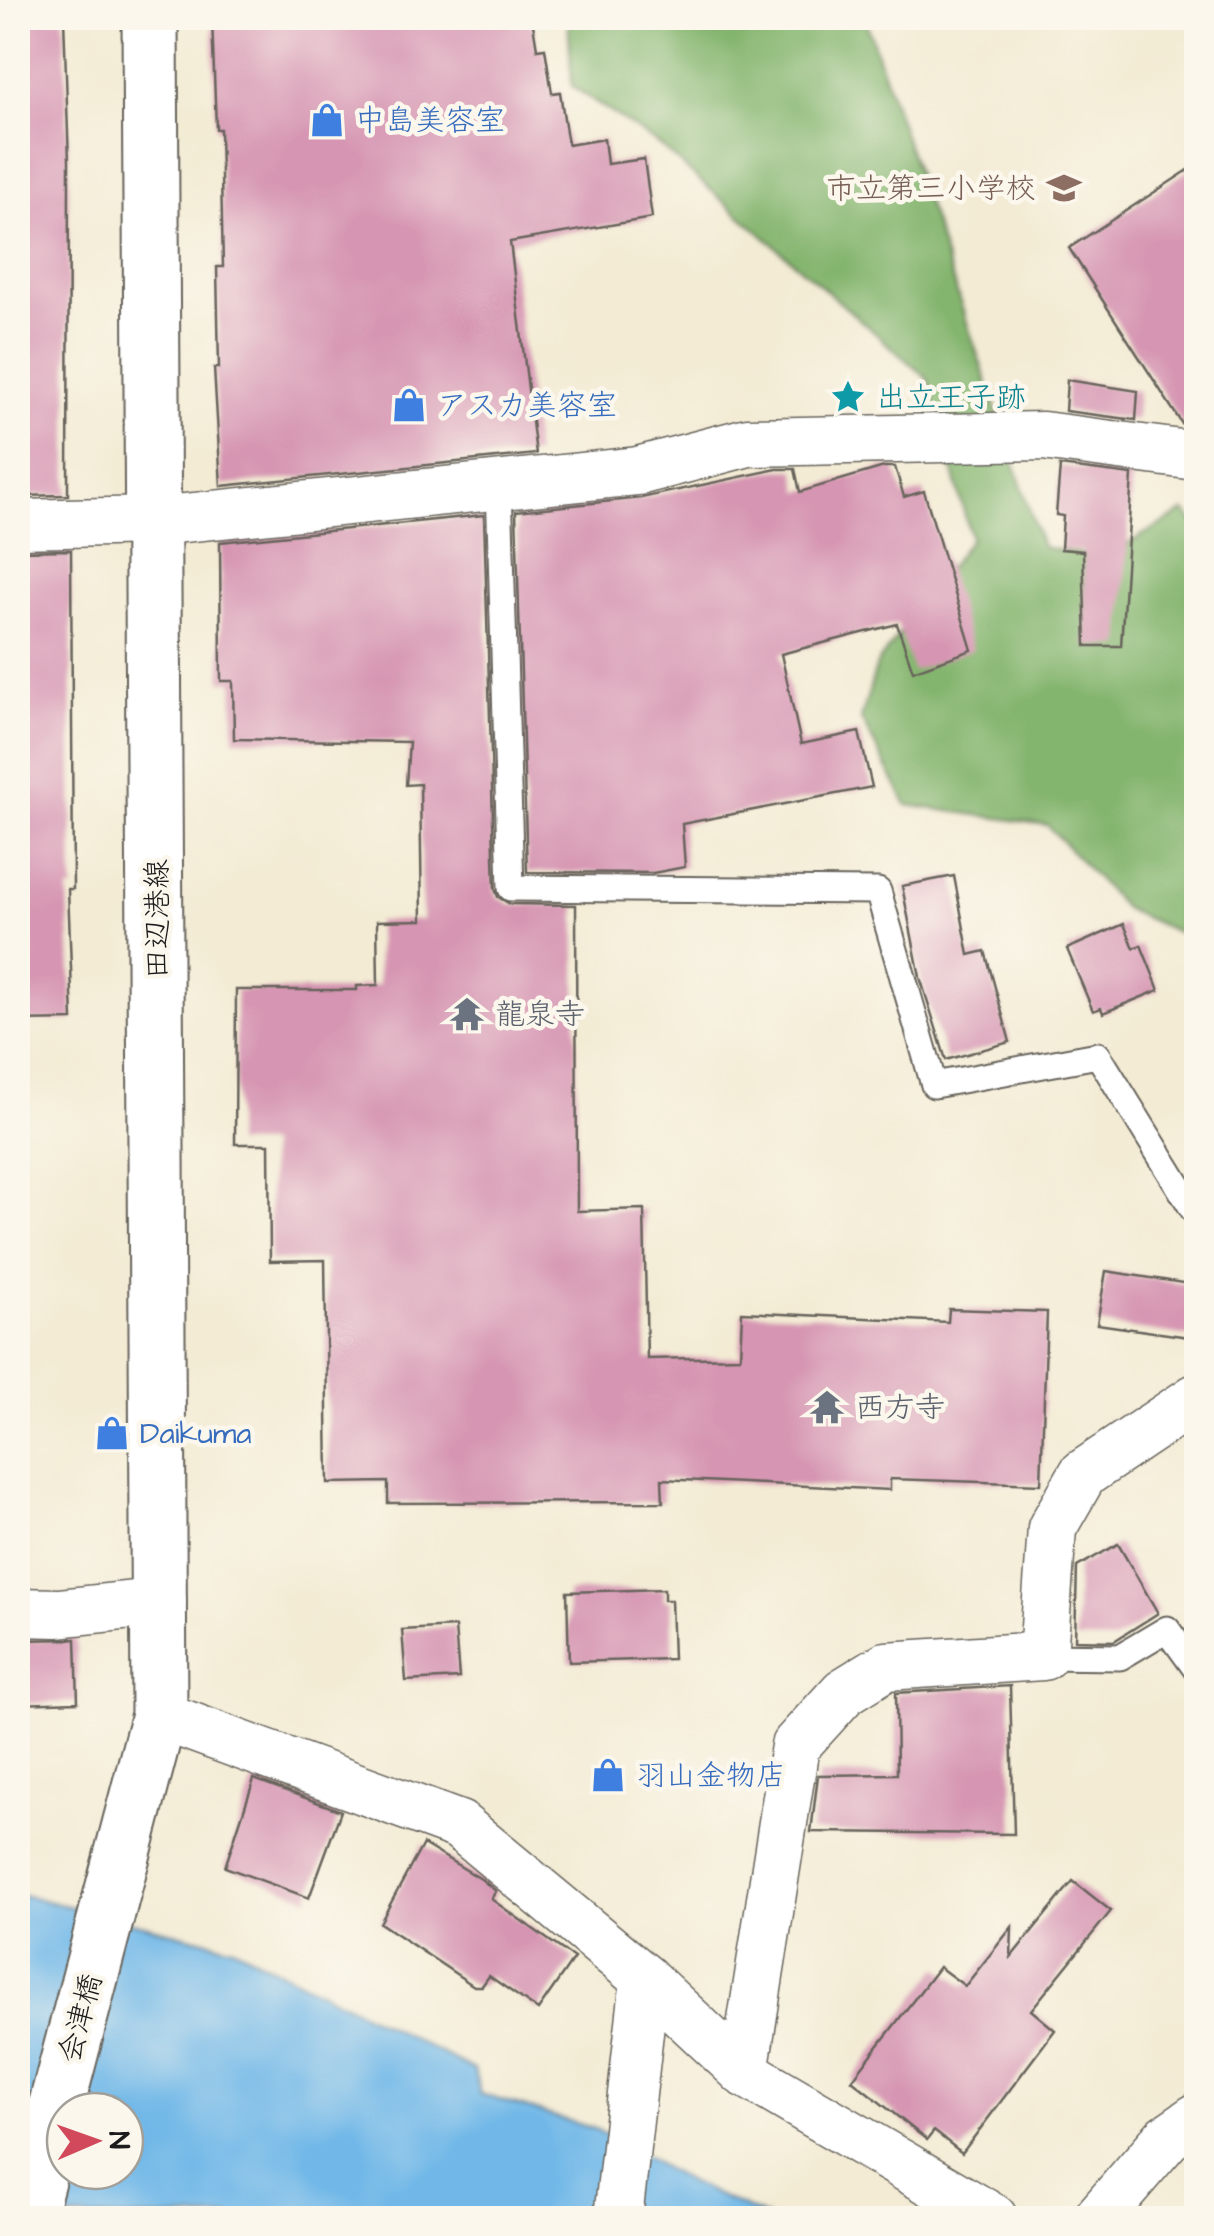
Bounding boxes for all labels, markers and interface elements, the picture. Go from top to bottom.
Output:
place label: 中島美容室 [355,100,505,142]
shop icon: 中島美容室 [308,101,346,139]
place label: 市立第三小学校 [826,168,1036,210]
school or university icon: 市立第三小学校 [1045,169,1083,207]
place label: 出立王子跡 [876,377,1026,419]
place icon: 出立王子跡 [829,378,867,416]
place label: アスカ美容室 [437,385,617,427]
shop icon: アスカ美容室 [390,386,428,424]
street label: 田辺港線 [137,859,179,979]
place label: 龍泉寺 [495,994,585,1036]
temple icon: 龍泉寺 [448,995,486,1033]
place label: 西方寺 [855,1387,945,1429]
temple icon: 西方寺 [808,1388,846,1426]
place label: Daikuma [140,1413,252,1455]
shop icon: Daikuma [93,1414,131,1452]
place label: 羽山金物店 [636,1755,786,1797]
shop icon: 羽山金物店 [589,1756,627,1794]
street label: 会津橋 [49,1969,113,2067]
north arrow [45,2091,145,2191]
text: N [99,2131,138,2150]

